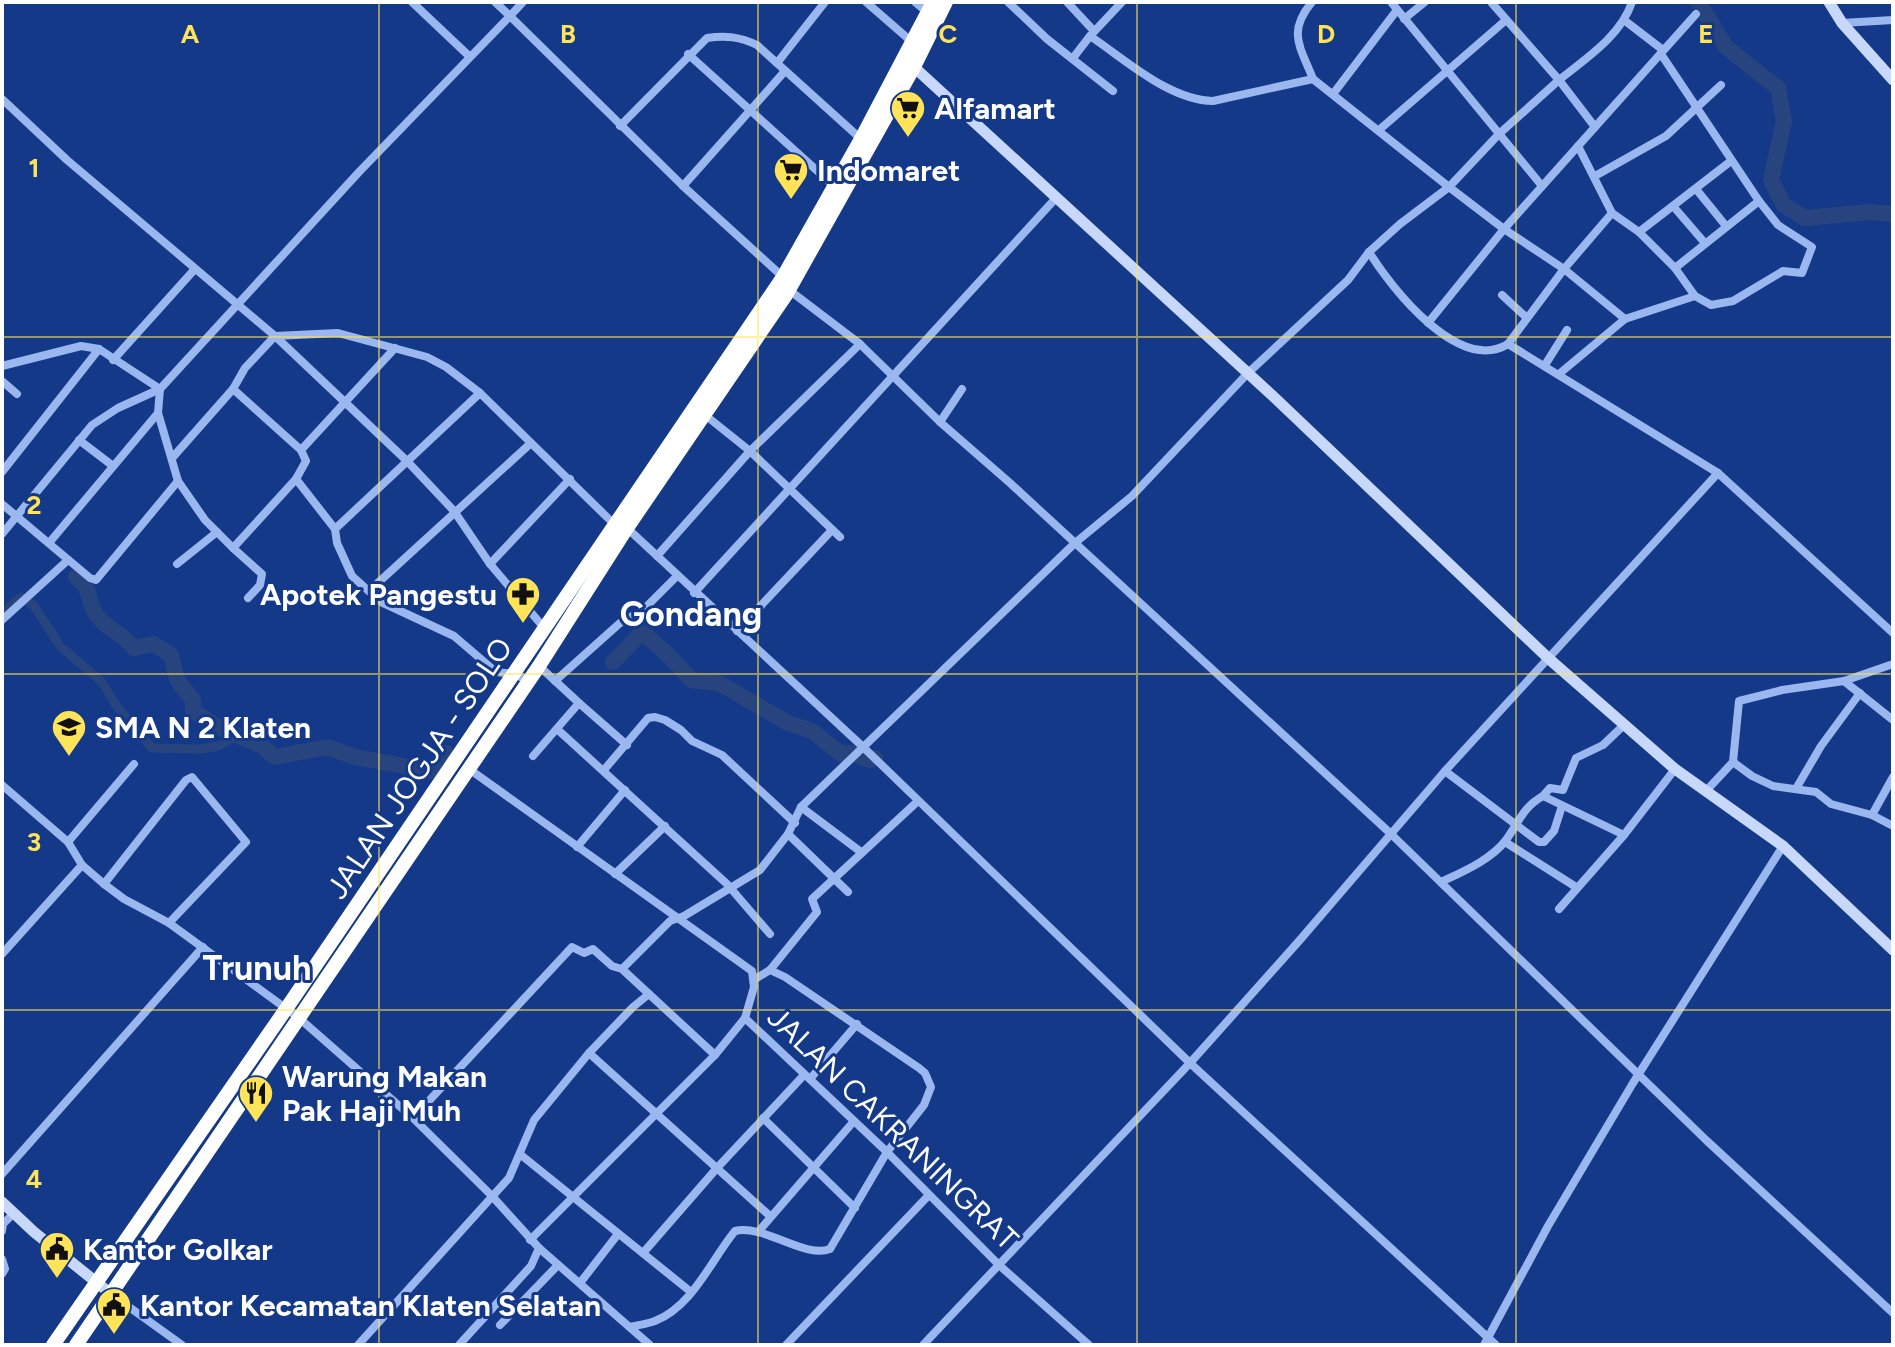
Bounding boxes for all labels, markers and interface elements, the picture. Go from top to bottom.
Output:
text: A [181,18,200,50]
text: B [560,18,576,50]
text: C [939,18,958,50]
text: D [1317,18,1335,50]
text: E [1698,18,1714,50]
supermarket icon: Alfamart [889,89,927,139]
place label: Alfamart [934,90,1056,127]
supermarket icon: Indomaret [772,151,810,201]
text: 1 [29,152,39,184]
place label: Indomaret [817,152,960,189]
text: 2 [26,489,42,521]
pharmacy icon: Apotek Pangestu [504,575,542,625]
place label: Apotek Pangestu [260,576,497,613]
district label: Gondang [620,594,762,635]
street label: JALAN JOGJA - SOLO [318,630,520,906]
school or university icon: SMA N 2 Klaten [50,708,88,758]
place label: SMA N 2 Klaten [95,709,311,746]
text: 3 [27,826,41,858]
district label: Trunuh [203,948,311,989]
street label: JALAN CAKRANINGRAT [760,999,1026,1258]
place label: Warung Makan Pak Haji Muh [282,1058,487,1129]
restaurant icon: Warung Makan Pak Haji Muh [237,1074,275,1124]
text: 4 [26,1163,42,1195]
public building icon: Kantor Golkar [38,1230,76,1280]
place label: Kantor Golkar [83,1231,273,1268]
public building icon: Kantor Kecamatan Klaten Selatan [95,1286,133,1336]
place label: Kantor Kecamatan Klaten Selatan [140,1287,601,1324]

